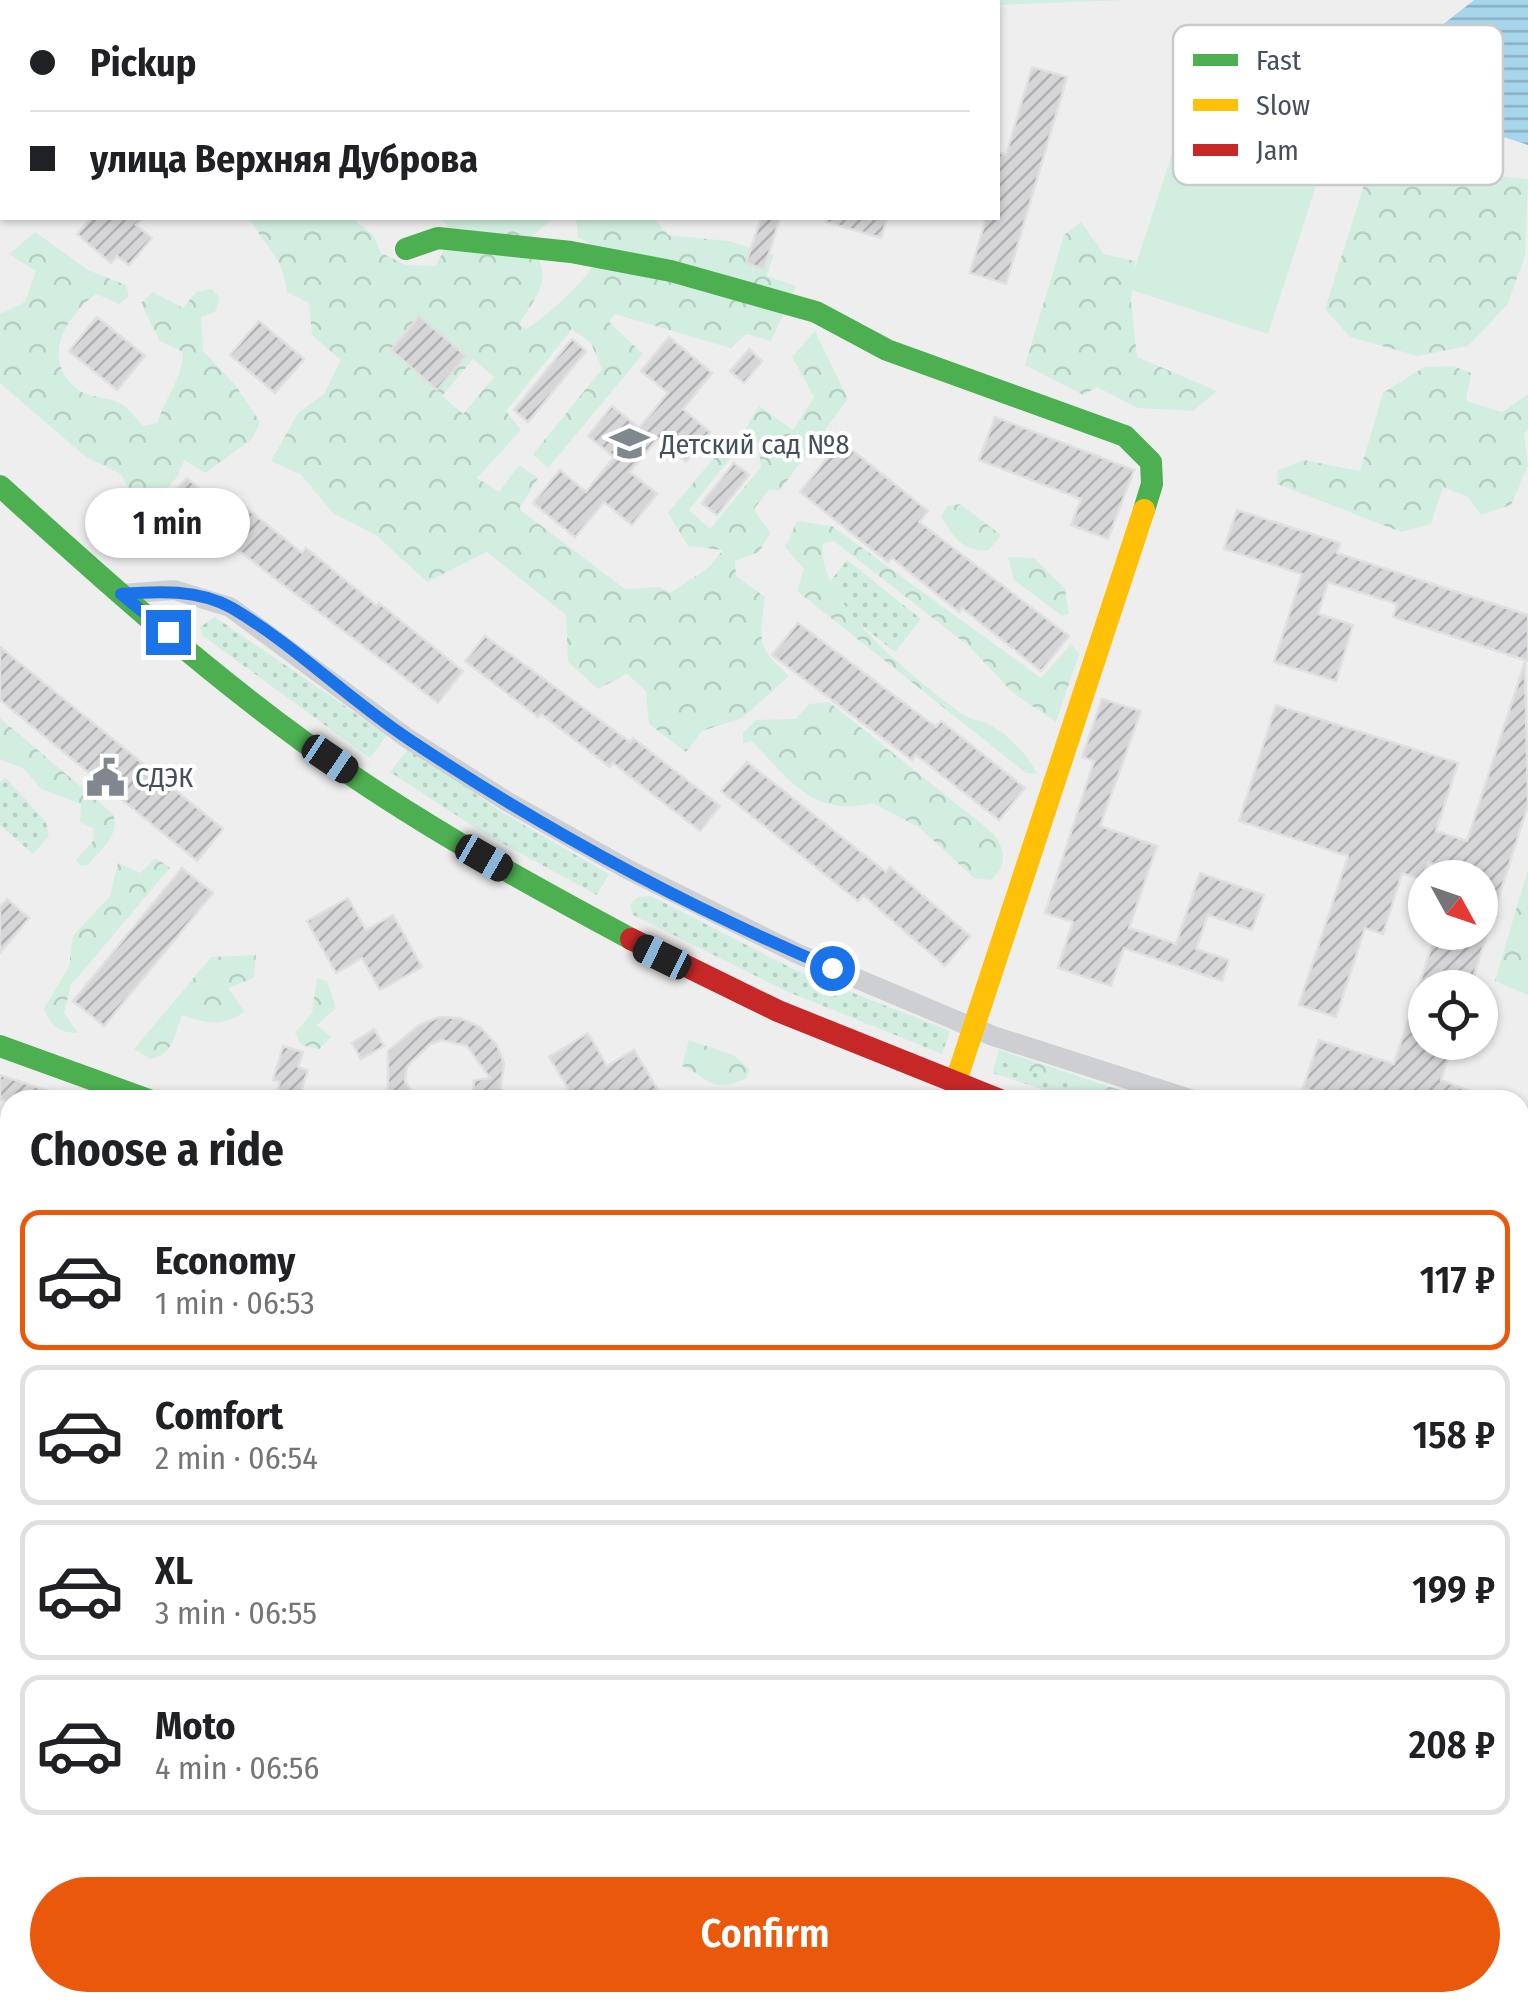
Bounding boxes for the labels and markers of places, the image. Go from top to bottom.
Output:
school or university icon: Детский сад №8 [609,423,651,465]
place label: Детский сад №8 [659,428,849,461]
public building icon: СДЭК [84,756,126,798]
place label: СДЭК [135,761,193,794]

